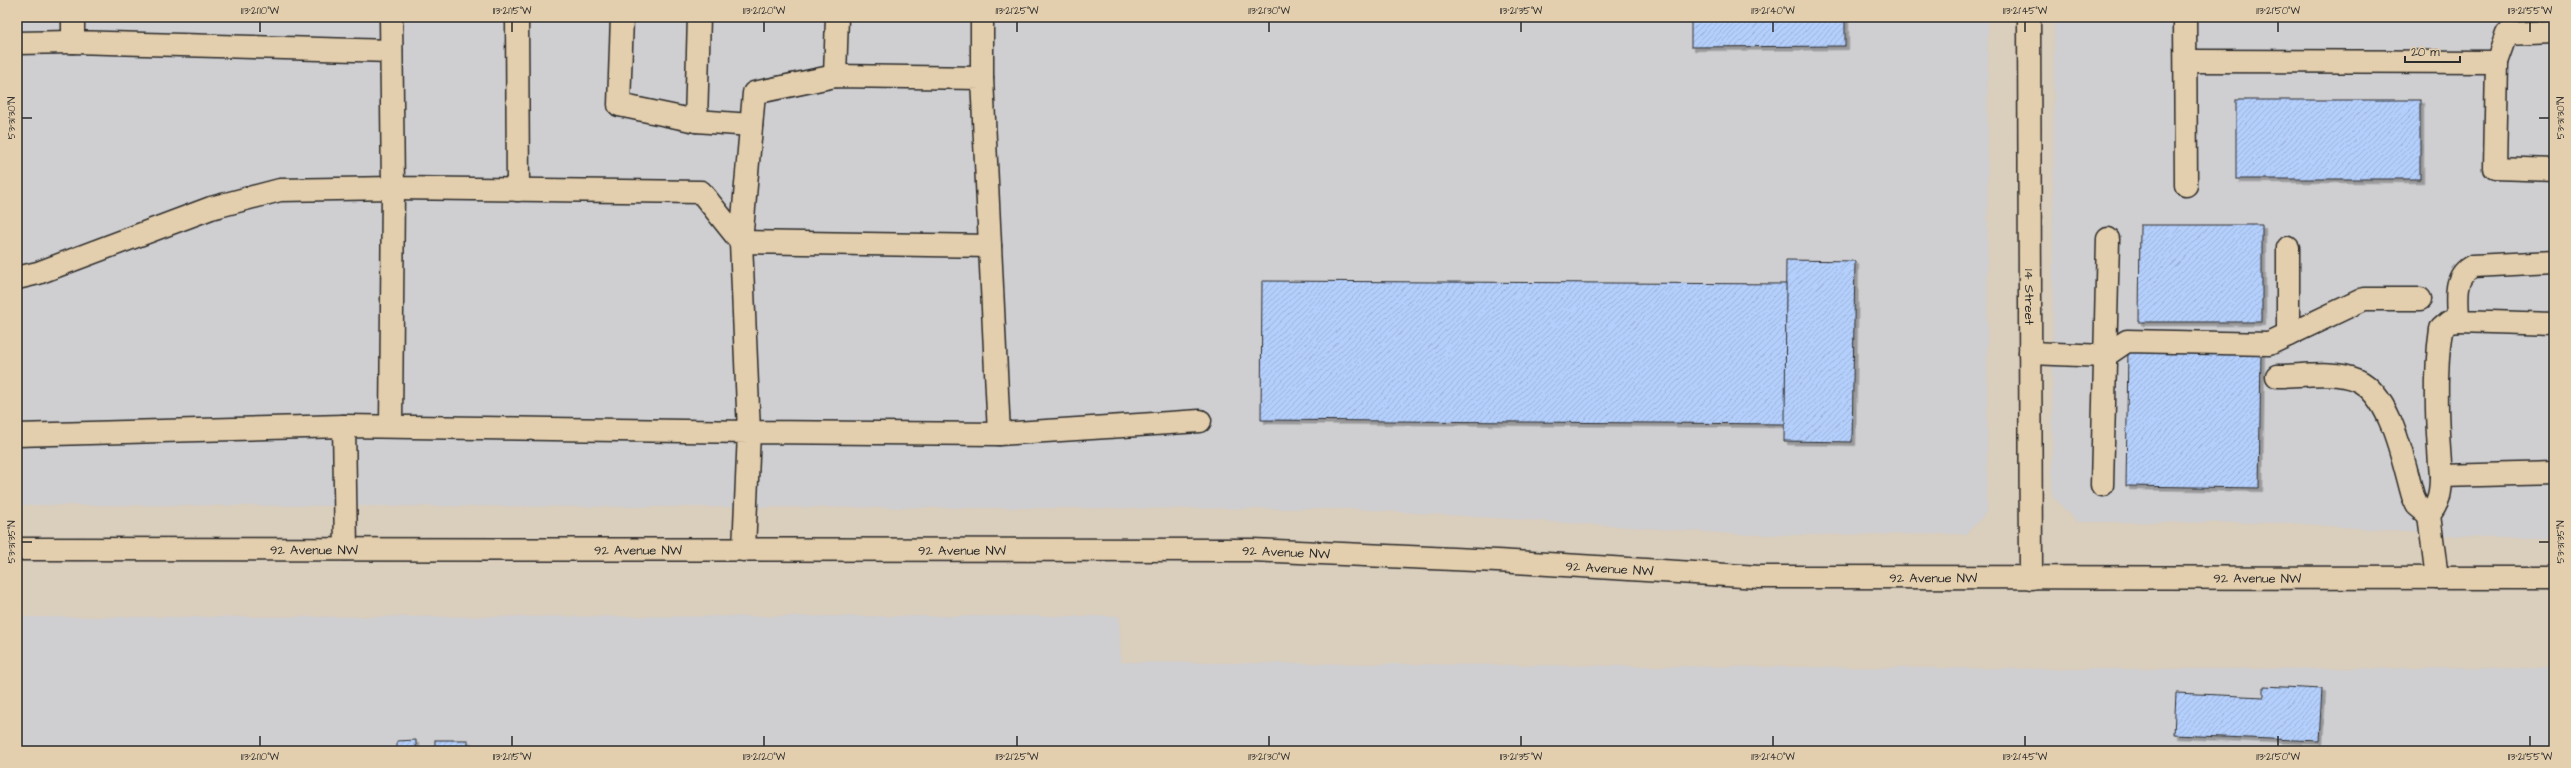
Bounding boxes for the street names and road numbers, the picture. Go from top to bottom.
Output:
street label: 14 Street [2020,269,2038,326]
street label: 92 Avenue NW [270,541,359,559]
street label: 92 Avenue NW [594,541,683,560]
street label: 92 Avenue NW [918,542,1007,560]
street label: 92 Avenue NW [1242,542,1331,564]
street label: 92 Avenue NW [1565,557,1655,581]
street label: 92 Avenue NW [1889,569,1978,587]
street label: 92 Avenue NW [2213,570,2302,588]

